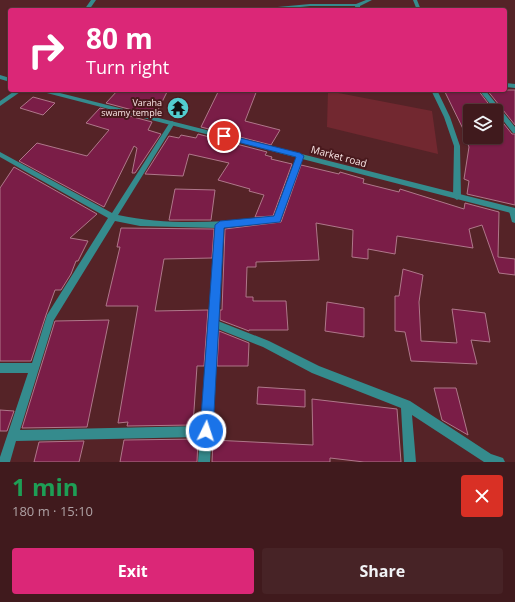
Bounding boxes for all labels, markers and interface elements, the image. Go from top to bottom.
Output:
text: 80 m [86,19,153,57]
icon: right [20,24,72,76]
text: Turn right [86,55,169,79]
temple icon: Varaha swamy temple [165,95,191,121]
place label: Varaha swamy temple [101,96,162,119]
map controls [463,104,503,144]
button: layers [463,104,503,144]
pin [207,119,241,153]
icon: arrive [213,125,235,147]
street label: Market road [309,142,369,170]
position arrow [185,410,227,452]
text: 1 min [12,470,79,503]
button: close [461,475,503,517]
text: 180 m · 15:10 [12,502,93,520]
button: Exit [12,548,254,594]
button: Share [262,548,503,594]

